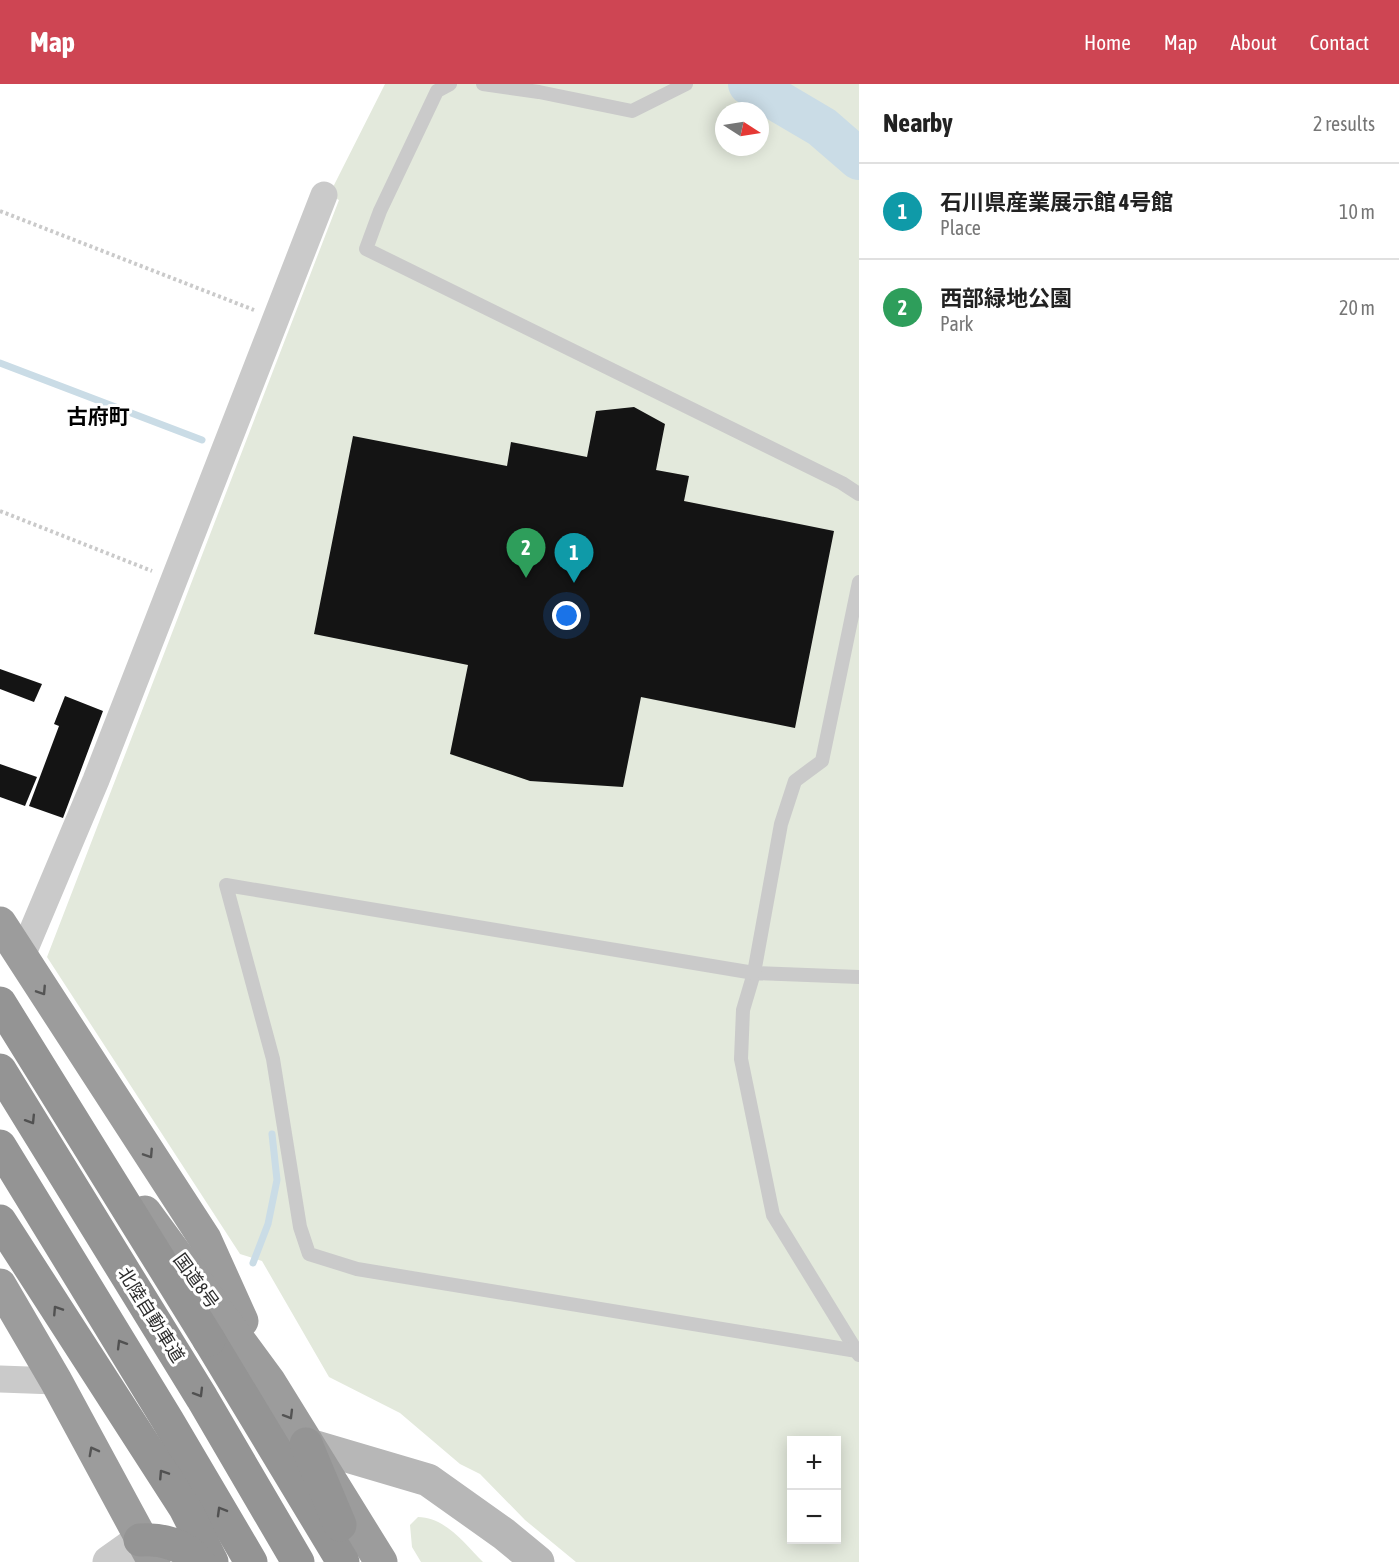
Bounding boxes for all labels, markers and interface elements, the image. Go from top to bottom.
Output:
text: Map [30,26,75,58]
text: Home [1084,30,1131,54]
text: Map [1164,30,1198,54]
text: About [1231,30,1277,54]
text: Contact [1310,30,1369,54]
north arrow [715,102,769,156]
text: Nearby [883,108,953,138]
text: 2 results [1313,112,1375,135]
text: 石川県産業展示館 4号館 [940,189,1173,215]
text: 1 [898,200,907,223]
text: 10 m [1339,200,1375,223]
text: Place [940,216,981,239]
text: 西部緑地公園 [940,285,1072,311]
text: 2 [898,296,907,319]
text: 20 m [1339,296,1375,319]
text: Park [940,312,973,335]
district label: 古府町 [67,404,130,428]
pin: 2 [506,528,546,578]
pin: 1 [554,534,594,583]
your location [552,601,581,630]
one-way arrow [35,984,46,995]
one-way arrow [23,1114,35,1124]
one-way arrow [142,1147,153,1158]
street label: 国道8号 [170,1249,223,1312]
street label: 北陸自動車道 [114,1263,189,1366]
one-way arrow [53,1306,65,1316]
one-way arrow [117,1340,129,1350]
one-way arrow [192,1387,204,1397]
one-way arrow [282,1409,293,1419]
map controls [787,1436,841,1544]
button: + [787,1436,841,1490]
one-way arrow [89,1447,100,1458]
one-way arrow [159,1470,170,1481]
button: − [787,1490,841,1544]
one-way arrow [217,1507,229,1518]

